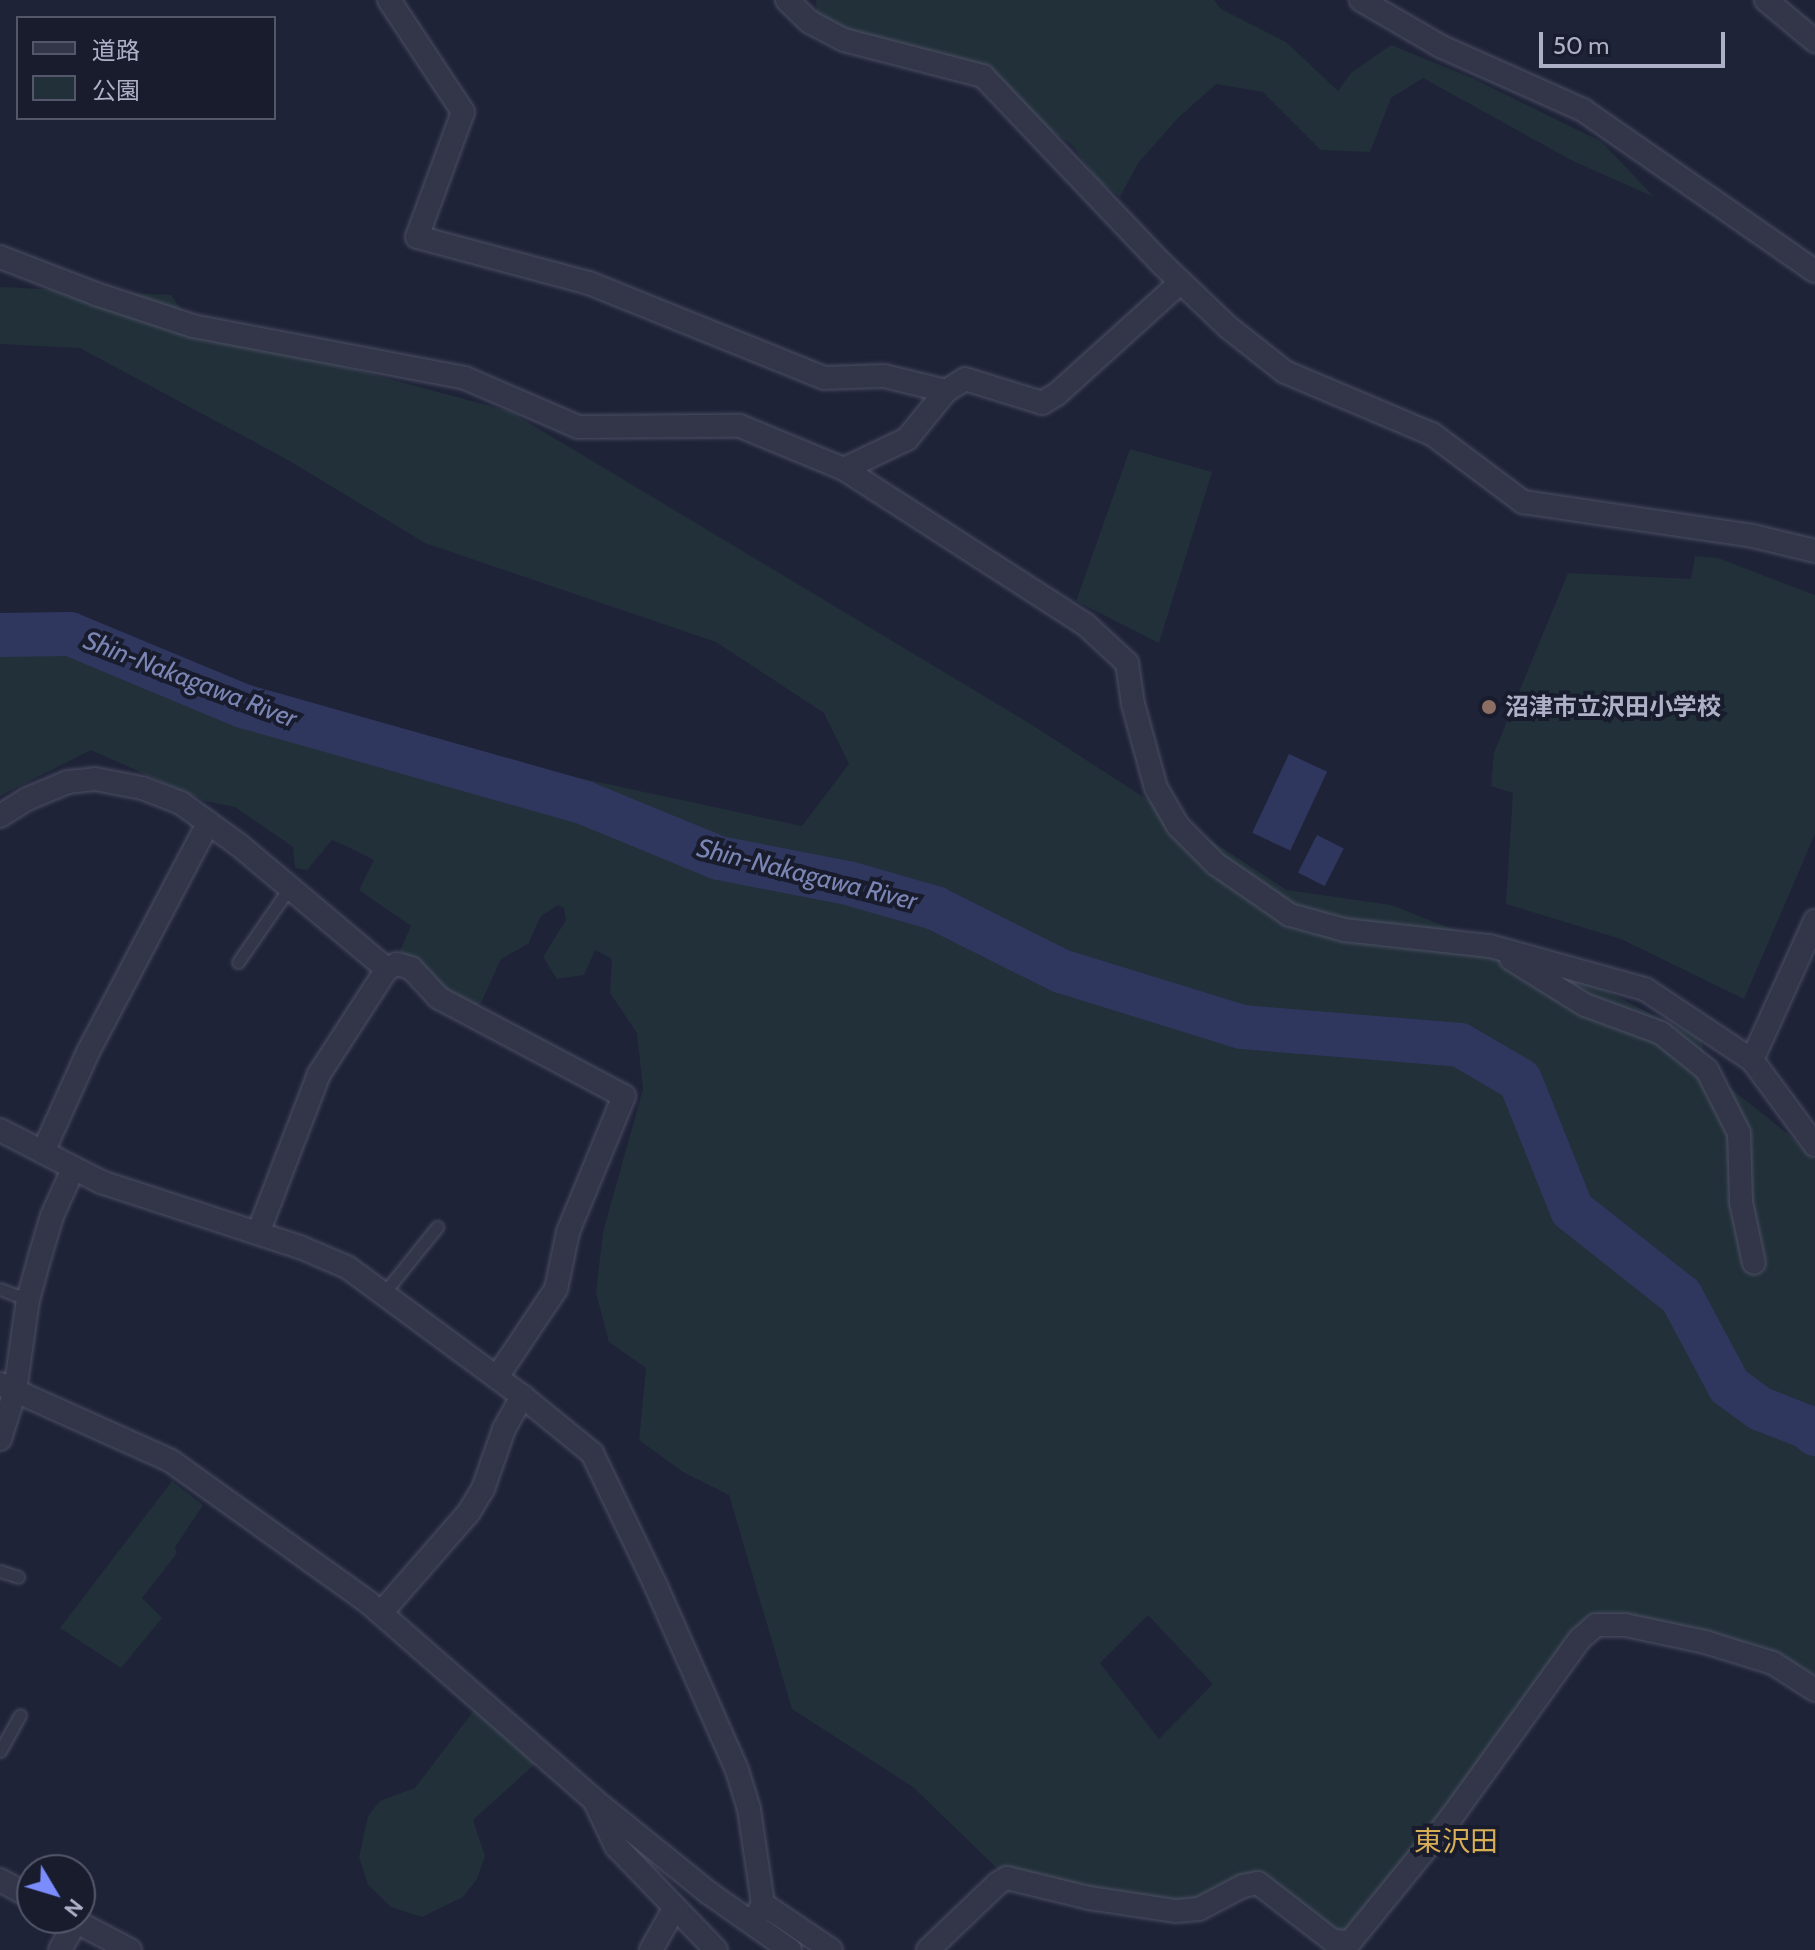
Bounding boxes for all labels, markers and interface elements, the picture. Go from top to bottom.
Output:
legend [16,16,276,120]
scale bar [1543,16,1729,66]
text: 50 m [1553,31,1609,60]
text: 道路 [92,36,140,65]
text: 公園 [92,76,140,105]
water label: Shin-Nakagawa River [79,625,301,735]
place label: 沼津市立沢田小学校 [1505,693,1721,721]
marker: 沼津市立沢田小学校 [1480,698,1498,716]
water label: Shin-Nakagawa River [694,833,920,917]
district label: 東沢田 [1414,1824,1498,1858]
north arrow [16,1854,96,1934]
text: N [58,1893,89,1922]

